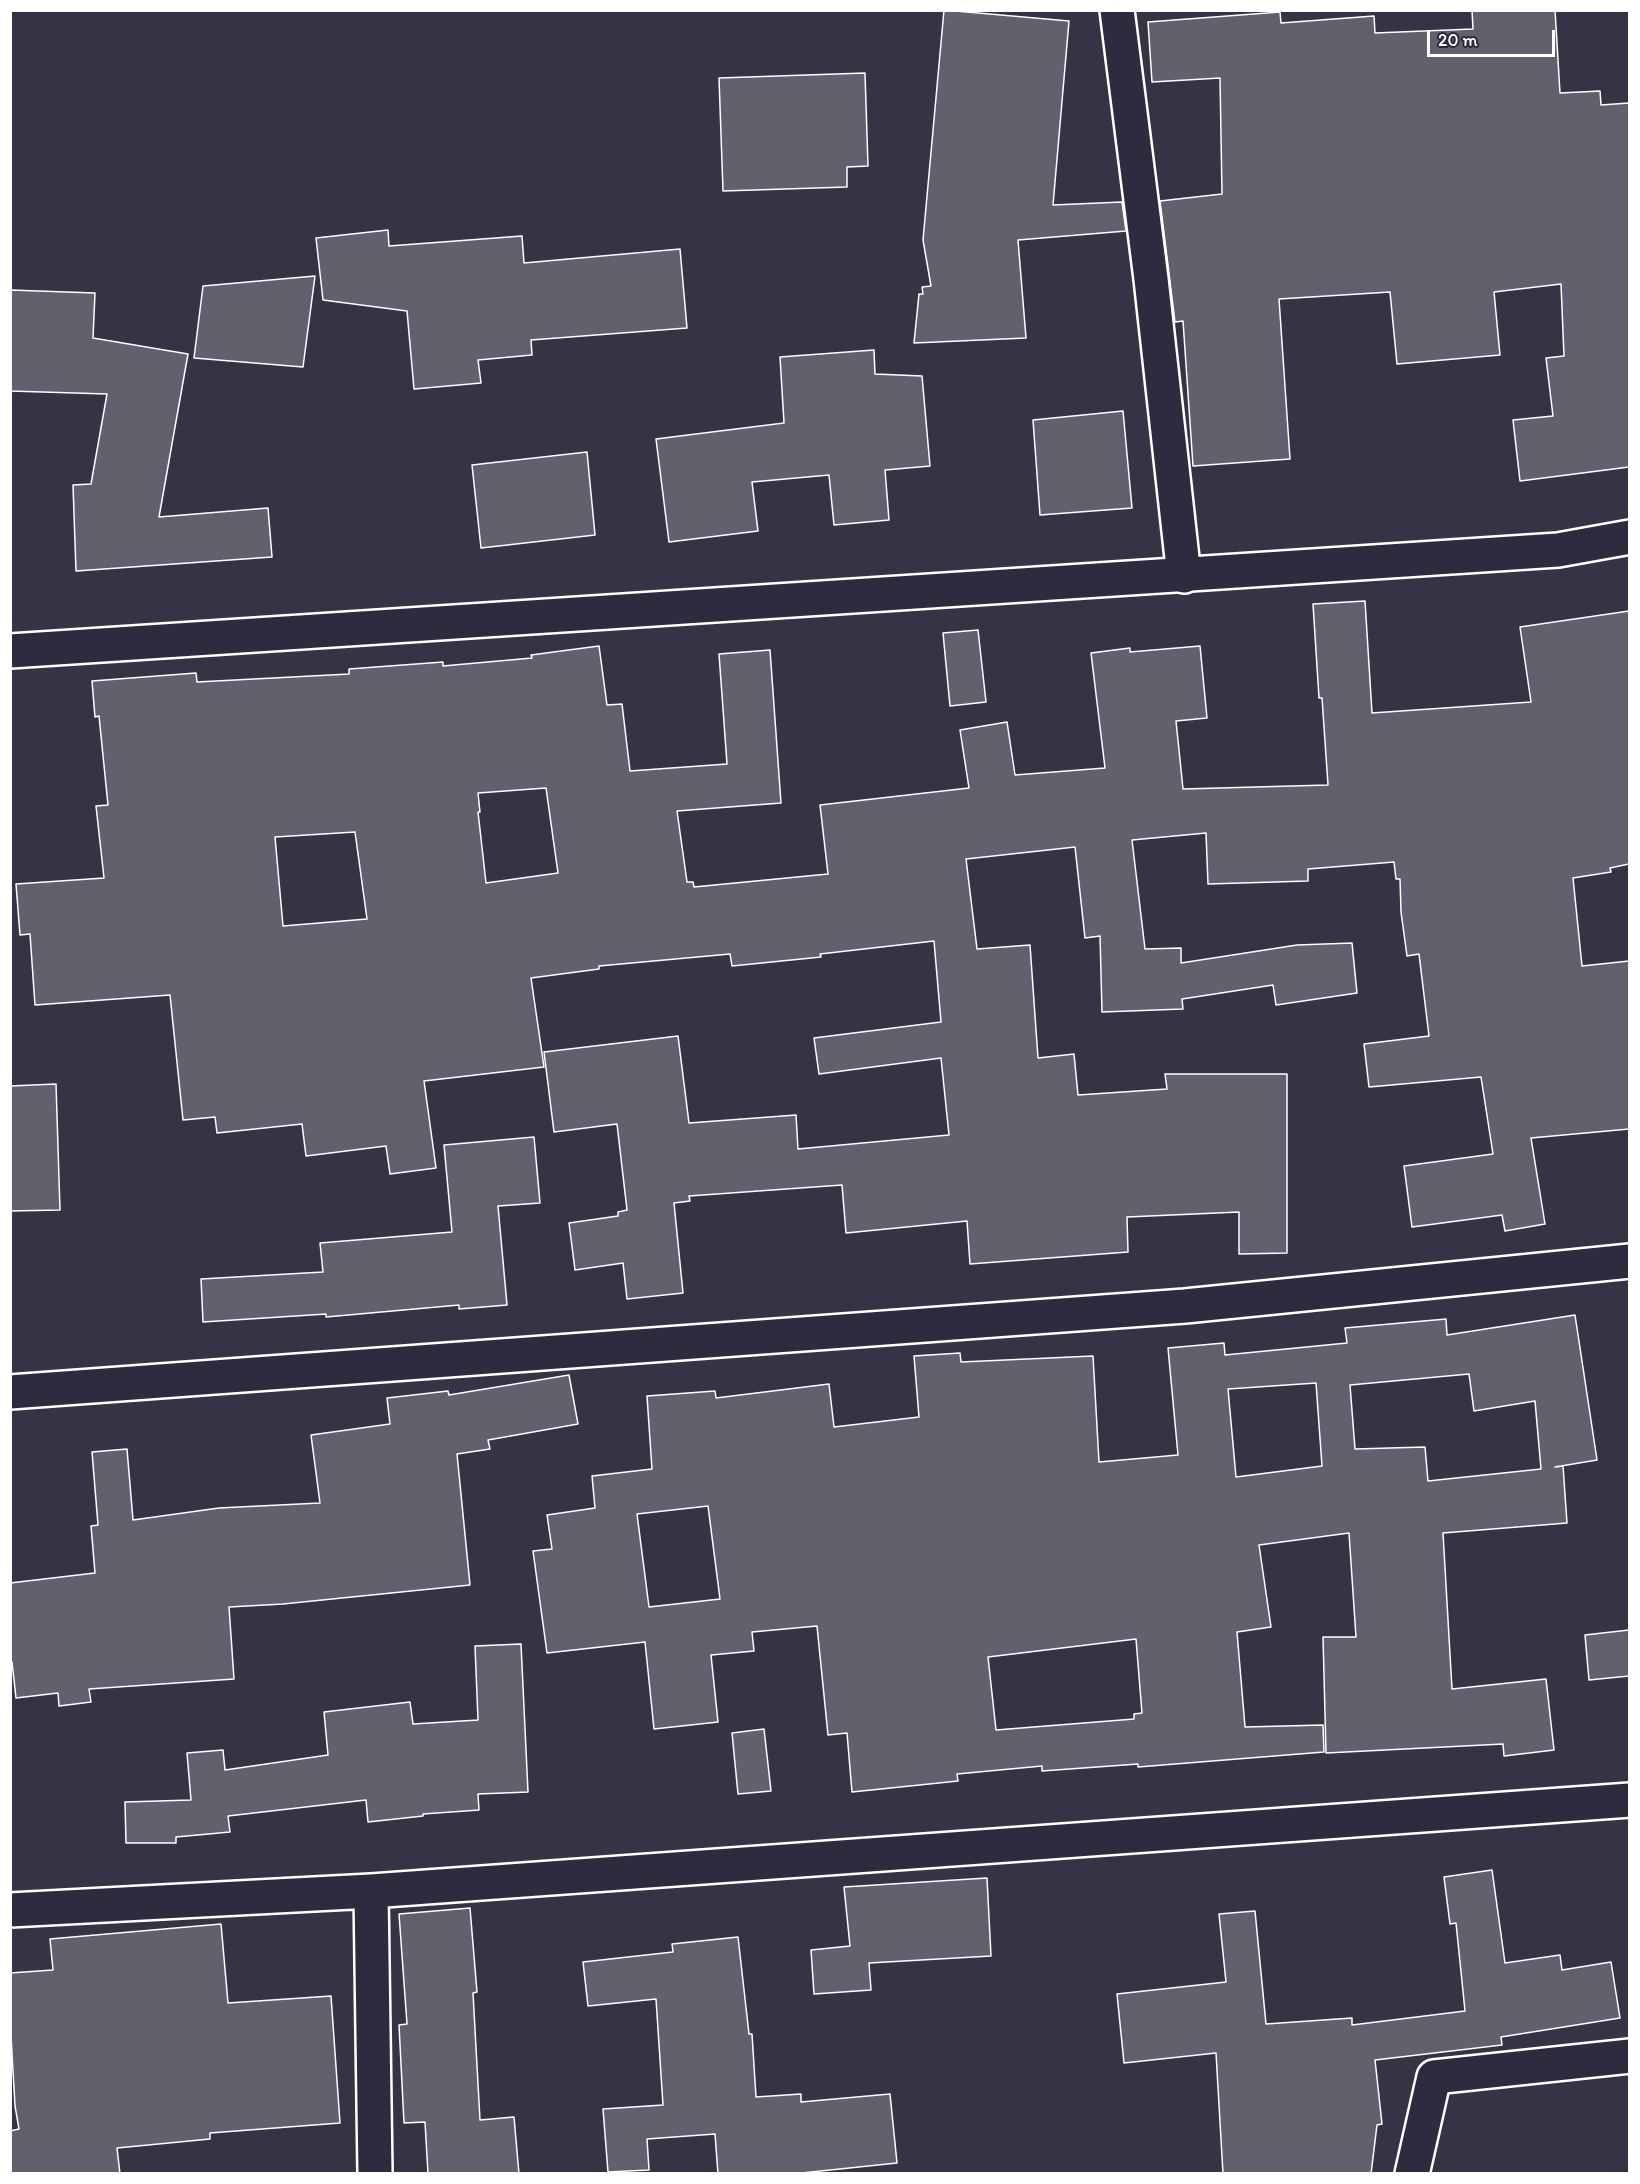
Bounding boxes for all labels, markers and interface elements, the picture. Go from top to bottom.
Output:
scale bar [1430,18,1558,56]
text: 20 m [1438,29,1478,51]

